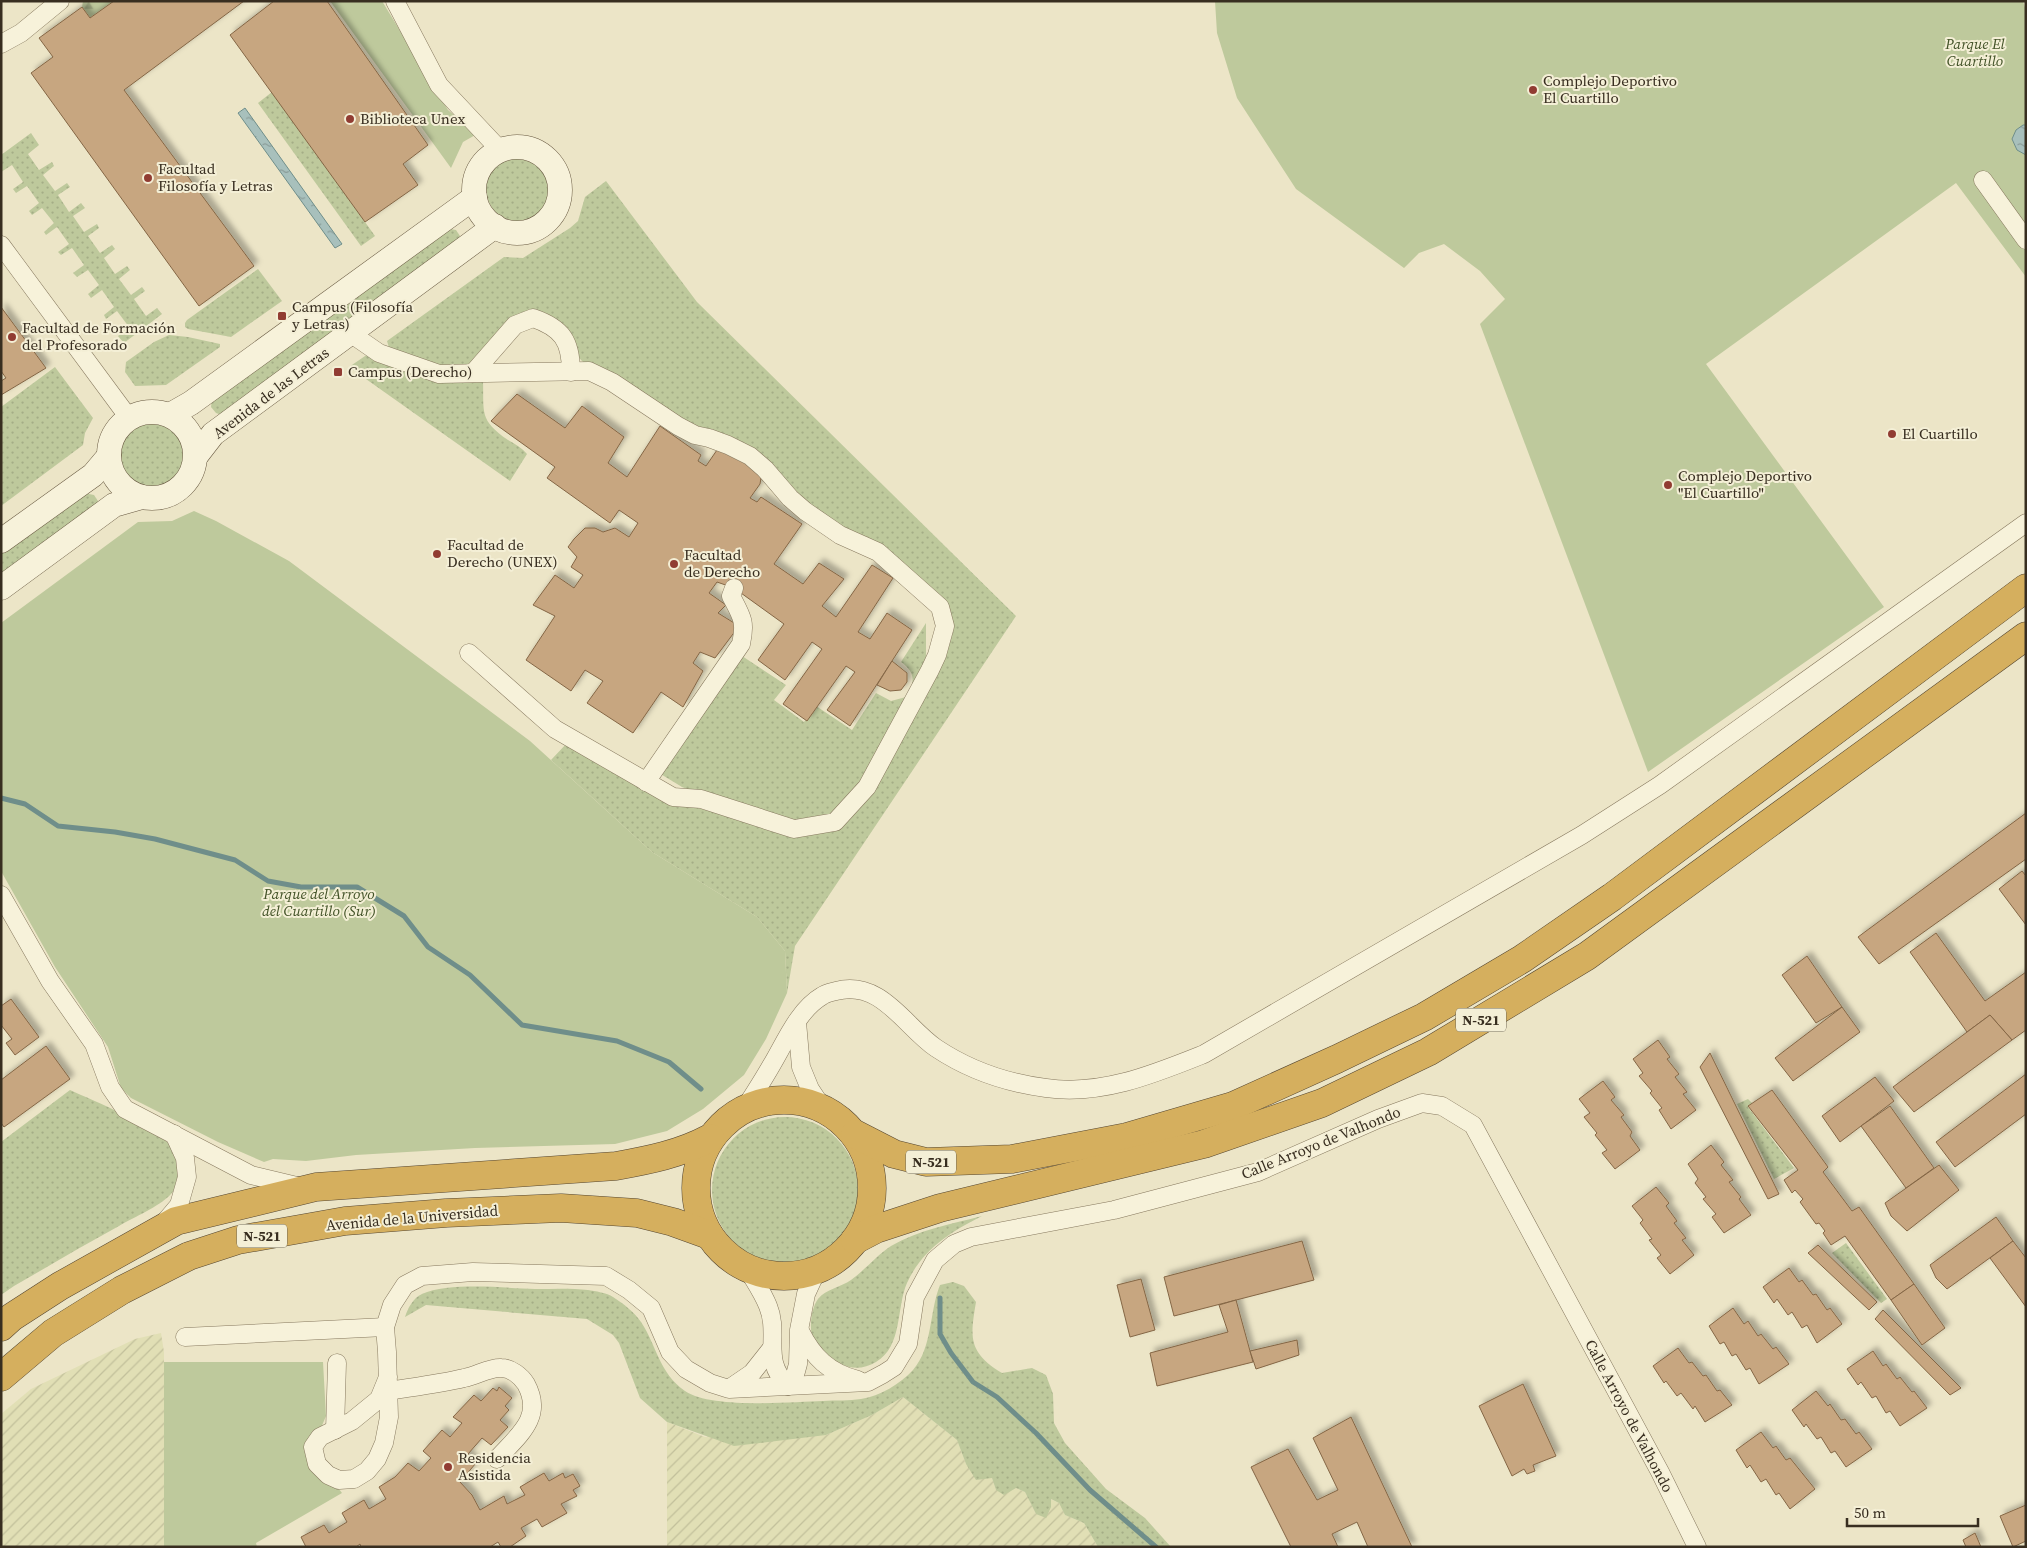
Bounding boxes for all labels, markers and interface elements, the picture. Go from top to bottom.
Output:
park label: Parque El Cuartillo [1944,33,2006,71]
place label: Complejo Deportivo El Cuartillo [1543,70,1677,108]
marker: Complejo Deportivo El Cuartillo [1527,84,1539,96]
place label: Biblioteca Unex [360,108,466,129]
marker: Biblioteca Unex [344,113,356,125]
place label: Facultad Filosofía y Letras [158,158,273,196]
marker: Facultad Filosofía y Letras [142,172,154,184]
place label: Campus (Filosofía y Letras) [292,296,413,334]
marker: Campus (Filosofía y Letras) [276,310,288,322]
place label: Facultad de Formación del Profesorado [22,317,175,355]
marker: Facultad de Formación del Profesorado [6,331,18,343]
street label: Avenida de las Letras [208,342,333,443]
place label: Campus (Derecho) [348,361,472,382]
marker: Campus (Derecho) [332,366,344,378]
place label: El Cuartillo [1902,423,1978,444]
marker: El Cuartillo [1886,428,1898,440]
place label: Complejo Deportivo "El Cuartillo" [1678,465,1812,503]
marker: Complejo Deportivo "El Cuartillo" [1662,479,1674,491]
place label: Facultad de Derecho (UNEX) [447,534,557,572]
place label: Facultad de Derecho [684,544,760,582]
marker: Facultad de Derecho (UNEX) [431,548,443,560]
marker: Facultad de Derecho [668,558,680,570]
park label: Parque del Arroyo del Cuartillo (Sur) [262,883,376,921]
road number: N-521 [1456,1008,1506,1032]
street label: Calle Arroyo de Valhondo [1238,1101,1404,1184]
road number: N-521 [906,1150,956,1174]
street label: Avenida de la Universidad [325,1199,499,1235]
road number: N-521 [237,1224,287,1248]
street label: Calle Arroyo de Valhondo [1580,1336,1679,1496]
place label: Residencia Asistida [458,1447,531,1485]
marker: Residencia Asistida [442,1461,454,1473]
scale bar [1847,1496,1978,1528]
text: 50 m [1854,1502,1886,1523]

